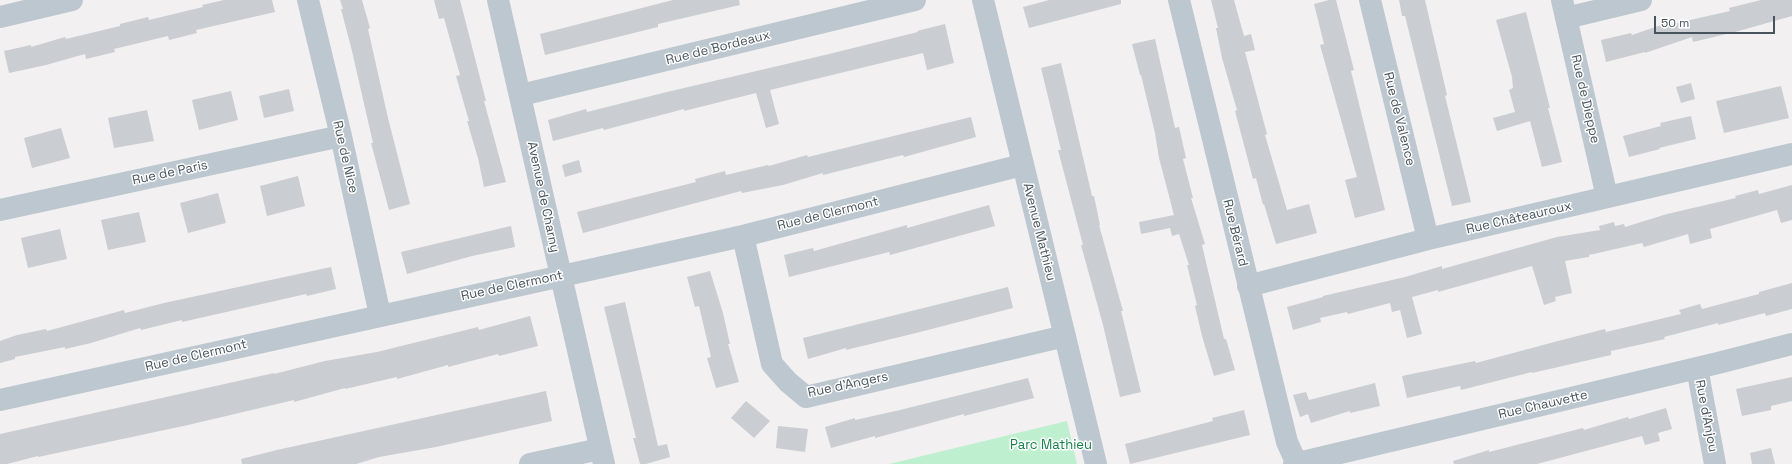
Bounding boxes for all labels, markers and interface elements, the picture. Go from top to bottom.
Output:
scale bar [1656,8,1777,34]
text: 50 m [1661,15,1689,31]
street label: Rue de Bordeaux [664,27,772,69]
street label: Rue de Dieppe [1567,53,1603,145]
street label: Rue de Valence [1380,71,1418,167]
street label: Rue de Nice [329,119,361,195]
street label: Avenue de Charny [524,140,562,254]
street label: Rue de Paris [131,157,209,189]
street label: Avenue Mathieu [1019,181,1059,283]
street label: Rue de Clermont [776,194,880,234]
street label: Rue Bérard [1219,198,1251,268]
street label: Rue Châteauroux [1465,198,1573,238]
street label: Rue de Clermont [460,268,564,304]
street label: Rue de Clermont [144,337,248,375]
street label: Rue d'Angers [807,369,889,401]
street label: Rue d'Anjou [1691,379,1721,453]
street label: Rue Chauvette [1497,387,1589,423]
park label: Parc Mathieu [1010,437,1092,453]

